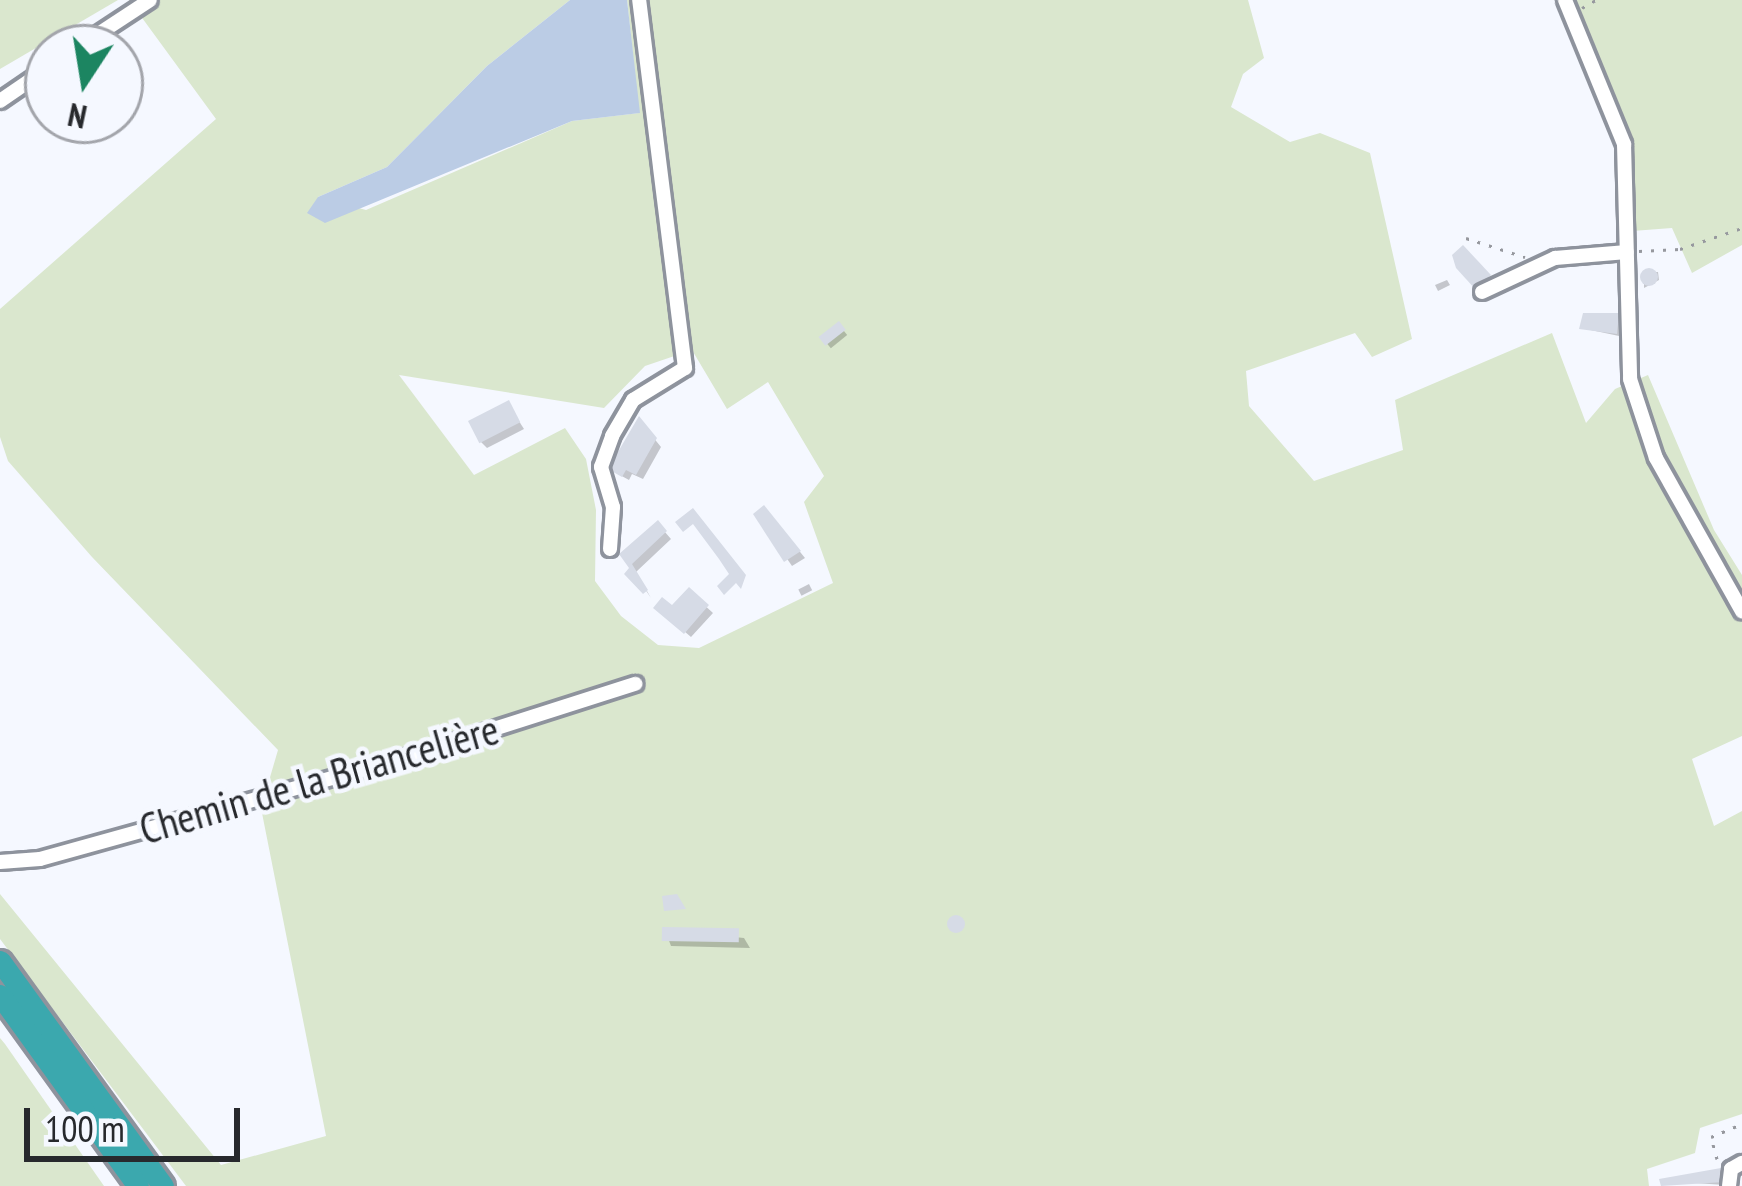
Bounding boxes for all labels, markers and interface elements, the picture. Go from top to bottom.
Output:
north arrow [24,24,144,144]
text: N [64,94,90,140]
street label: Chemin de la Briancelière [134,704,504,854]
scale bar [30,1084,246,1158]
text: 100 m [45,1105,125,1152]

